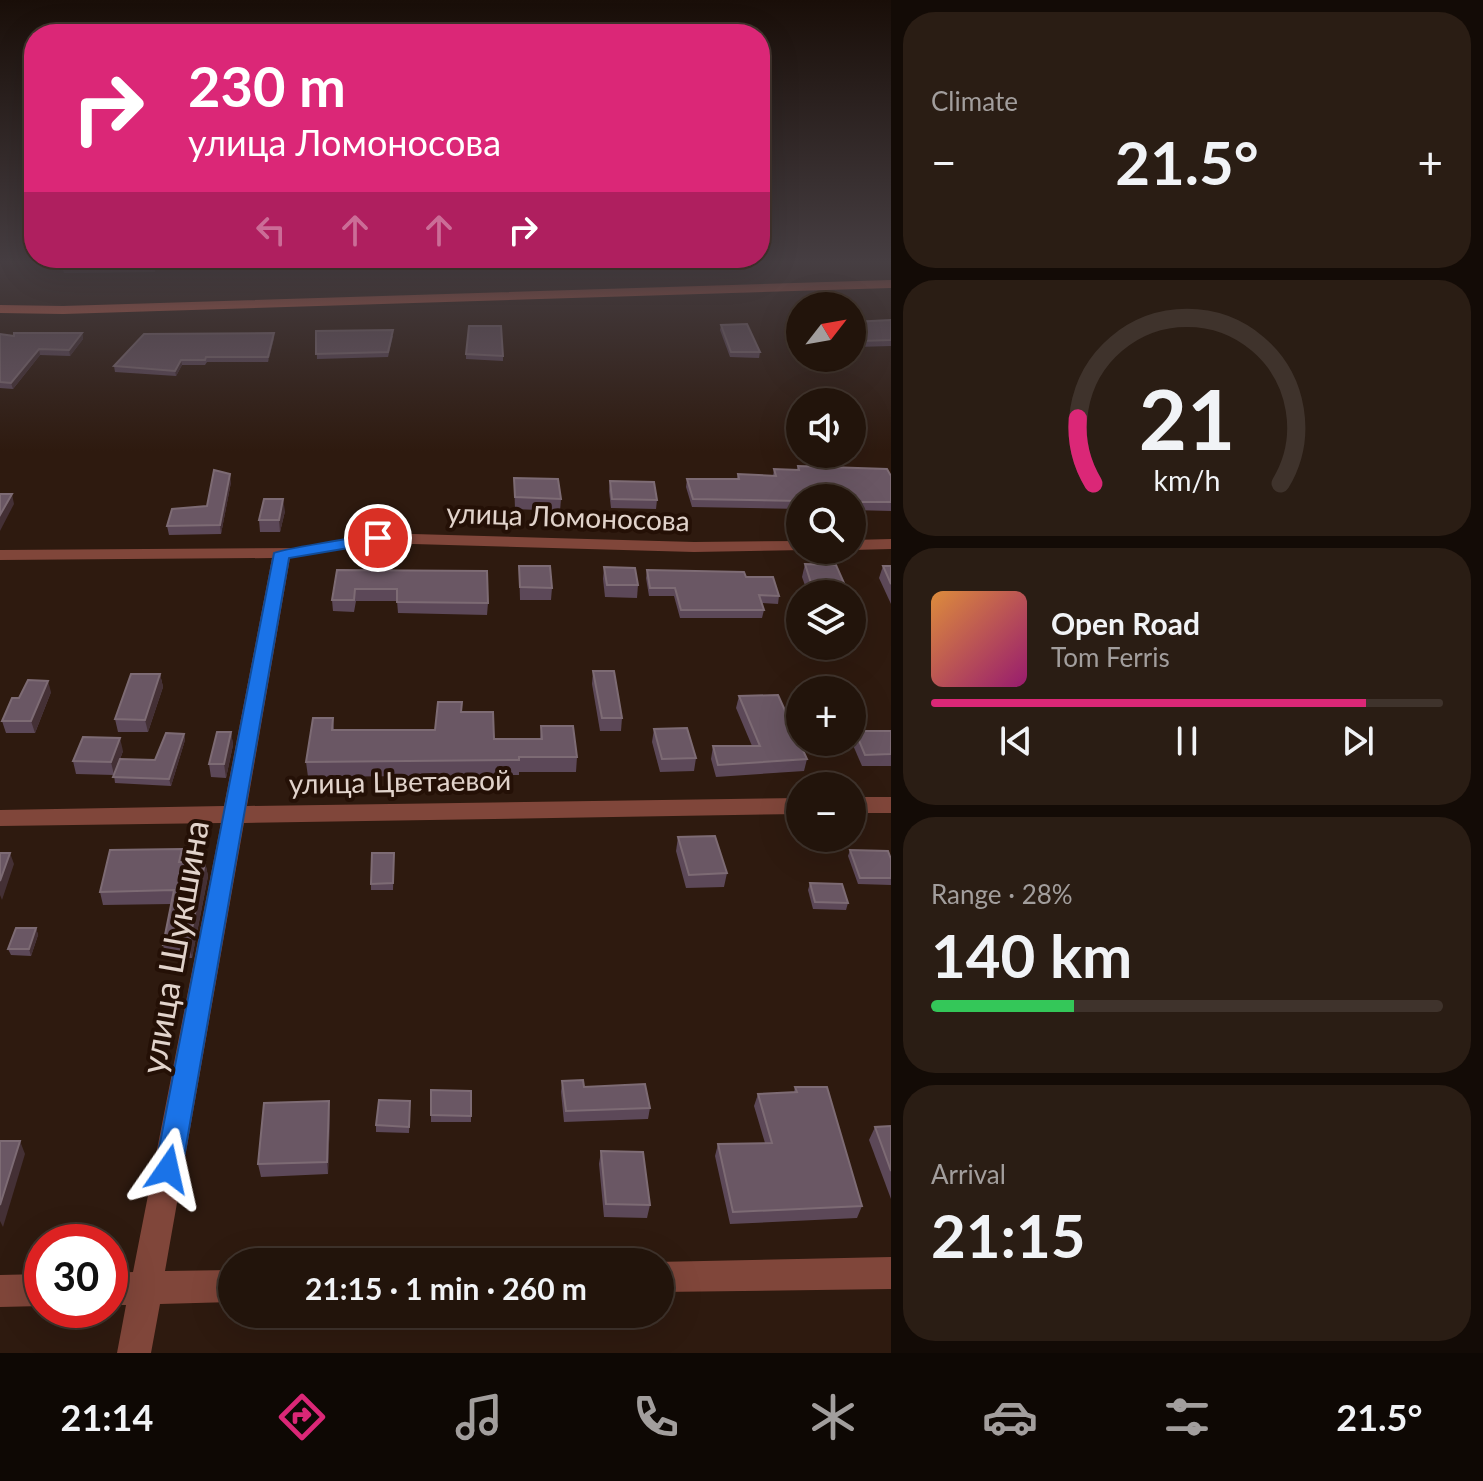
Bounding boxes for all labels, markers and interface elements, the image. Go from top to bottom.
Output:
text: 230 m [188,52,346,119]
icon: right [56,56,160,160]
text: Climate [931,85,1018,117]
text: улица Ломоносова [188,120,501,164]
text: 21.5° [1115,126,1259,198]
text: − [931,136,957,188]
text: + [1417,136,1443,188]
icon: left [249,208,293,252]
icon: ahead [333,208,377,252]
icon: ahead [417,208,461,252]
icon: right [501,208,545,252]
north arrow [786,292,866,372]
map controls [786,292,866,852]
text: 21 [1139,368,1235,468]
button: sound [786,388,866,468]
text: km/h [1154,463,1220,497]
button: search [786,484,866,564]
street label: улица Ломоносова [446,495,690,537]
pin [344,504,412,572]
icon: arrive [356,516,400,560]
button: layers [786,580,866,660]
text: Open Road [1051,605,1200,641]
text: Tom Ferris [1051,641,1170,673]
button: + [786,676,866,756]
icon: previous [994,719,1038,763]
icon: pause [1165,719,1209,763]
icon: next [1336,719,1380,763]
street label: улица Цветаевой [289,762,511,800]
button: − [786,772,866,852]
street label: улица Шукшина [131,817,216,1077]
text: Range · 28% [931,878,1073,910]
text: 140 km [931,919,1132,991]
position arrow [126,1127,210,1211]
text: Arrival [931,1158,1006,1190]
text: 21:15 [931,1199,1086,1271]
speed limit sign: 30 [24,1224,128,1328]
text: 21:15 · 1 min · 260 m [305,1270,587,1306]
icon: directions [274,1389,330,1445]
icon: music [451,1389,507,1445]
icon: phone [628,1389,684,1445]
icon: climate [805,1389,861,1445]
icon: car [982,1389,1038,1445]
icon: filters [1159,1389,1215,1445]
text: 21:14 [61,1395,153,1439]
text: 21.5° [1336,1395,1422,1439]

